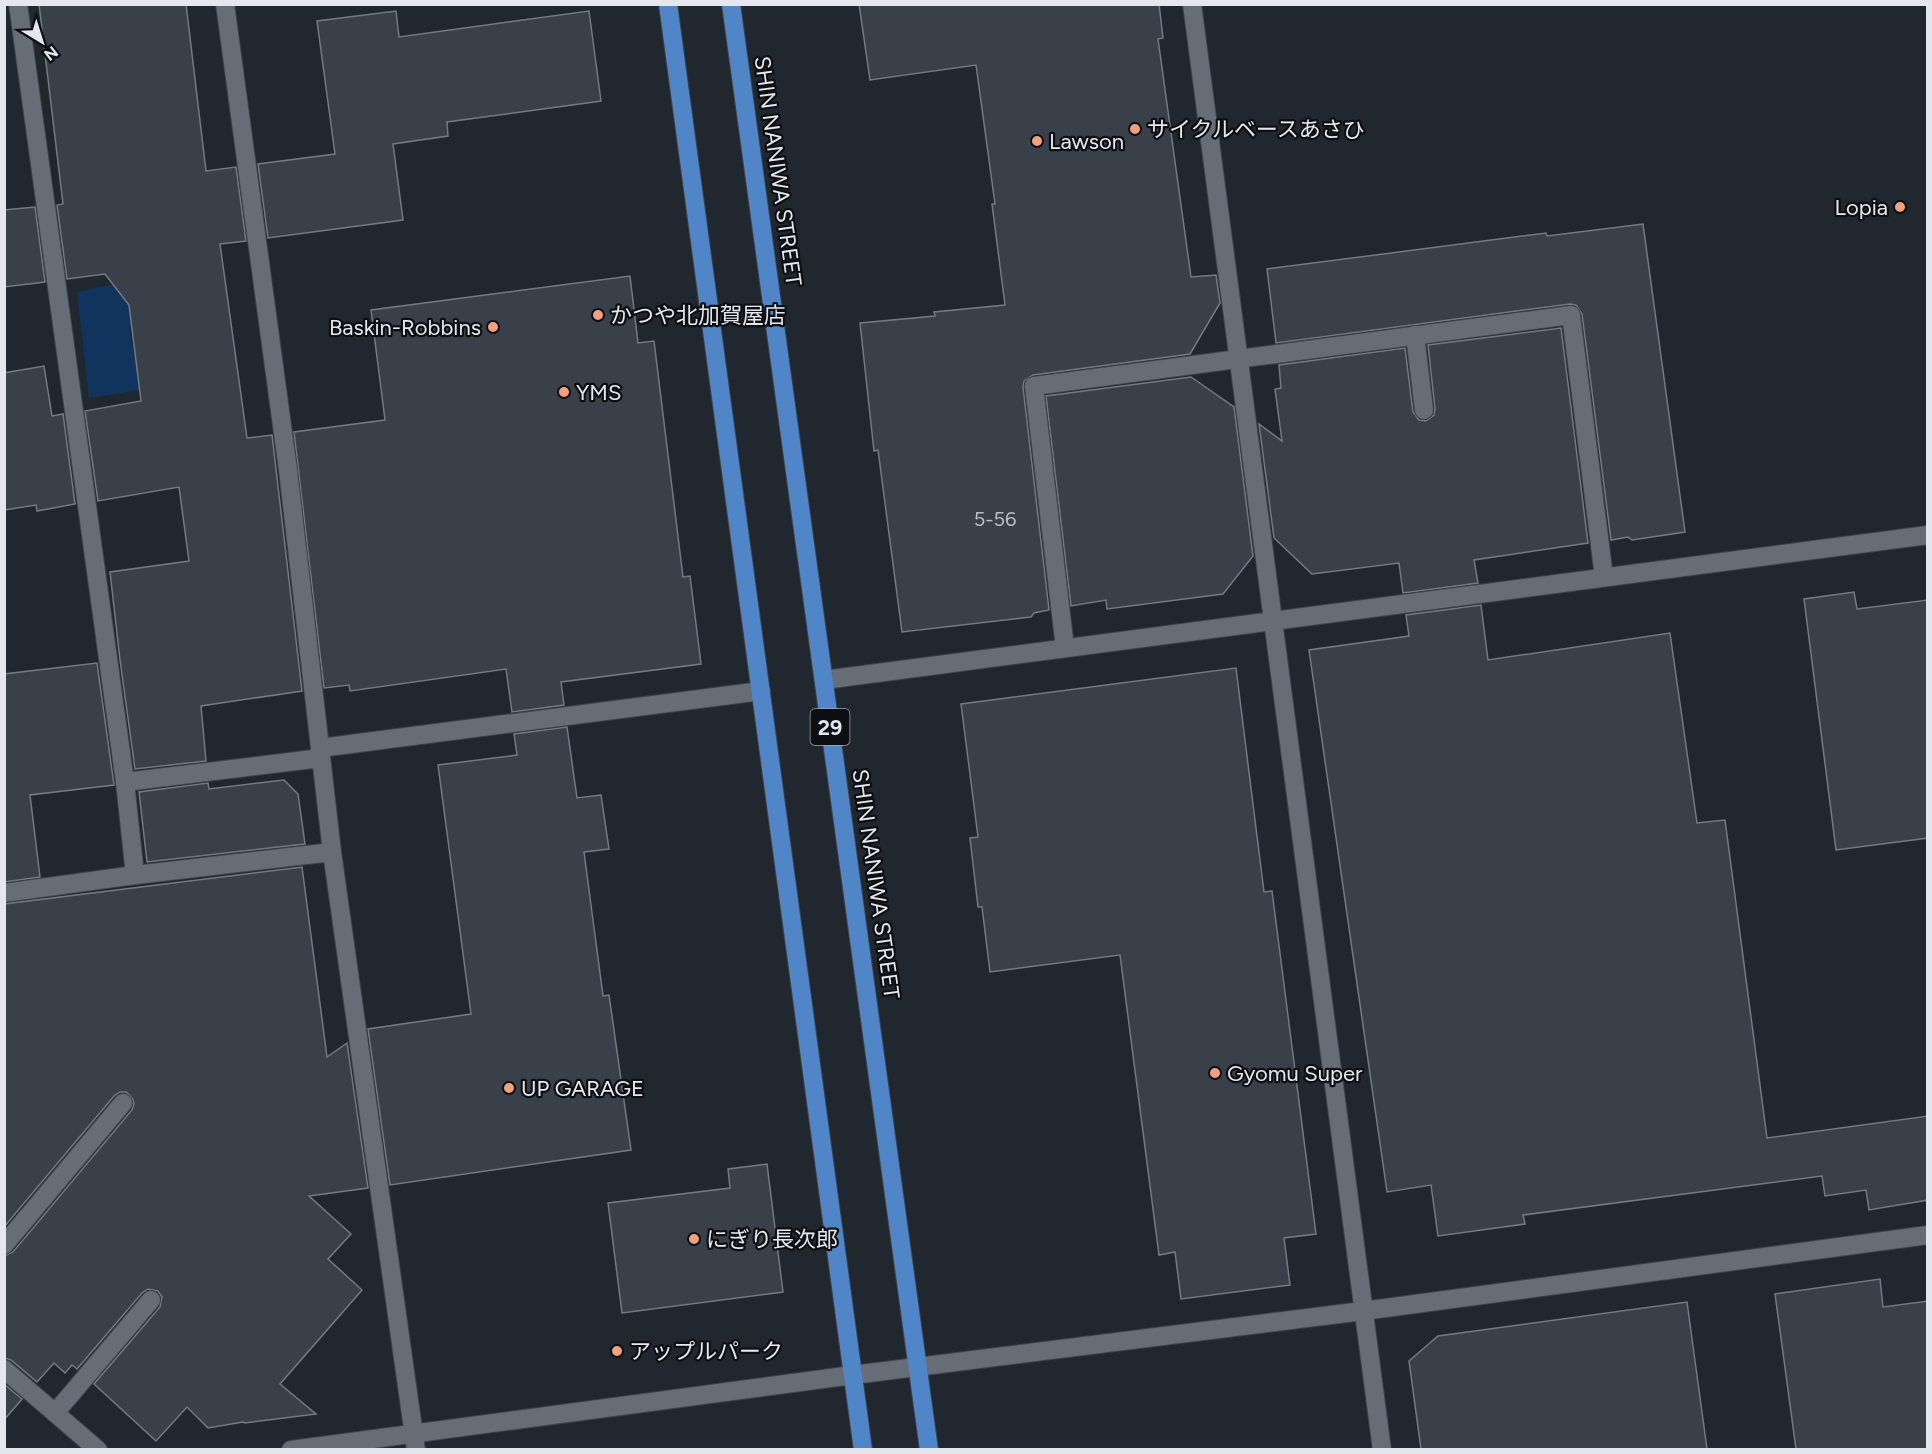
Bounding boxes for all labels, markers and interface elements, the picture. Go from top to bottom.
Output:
north arrow [12,12,72,72]
text: N [40,42,62,65]
street label: SHIN NANIWA STREET [749,54,807,288]
place label: サイクルベースあさひ [1147,116,1365,143]
marker: サイクルベースあさひ [1128,122,1142,136]
place label: Lawson [1049,128,1124,155]
marker: Lawson [1030,134,1044,148]
place label: Lopia [1834,194,1888,221]
marker: Lopia [1893,200,1907,214]
place label: かつや北加賀屋店 [610,302,786,329]
marker: かつや北加賀屋店 [591,308,605,322]
place label: Baskin-Robbins [329,314,481,341]
marker: Baskin-Robbins [486,320,500,334]
place label: YMS [576,379,621,406]
marker: YMS [557,385,571,399]
house number: 5-56 [974,507,1016,531]
road number: 29 [810,709,850,745]
street label: SHIN NANIWA STREET [847,767,905,1001]
place label: Gyomu Super [1227,1060,1363,1087]
marker: Gyomu Super [1208,1066,1222,1080]
place label: UP GARAGE [521,1075,644,1102]
marker: UP GARAGE [502,1081,516,1095]
place label: にぎり長次郎 [706,1226,838,1253]
marker: にぎり長次郎 [687,1232,701,1246]
place label: アップルパーク [629,1338,783,1365]
marker: アップルパーク [610,1344,624,1358]

